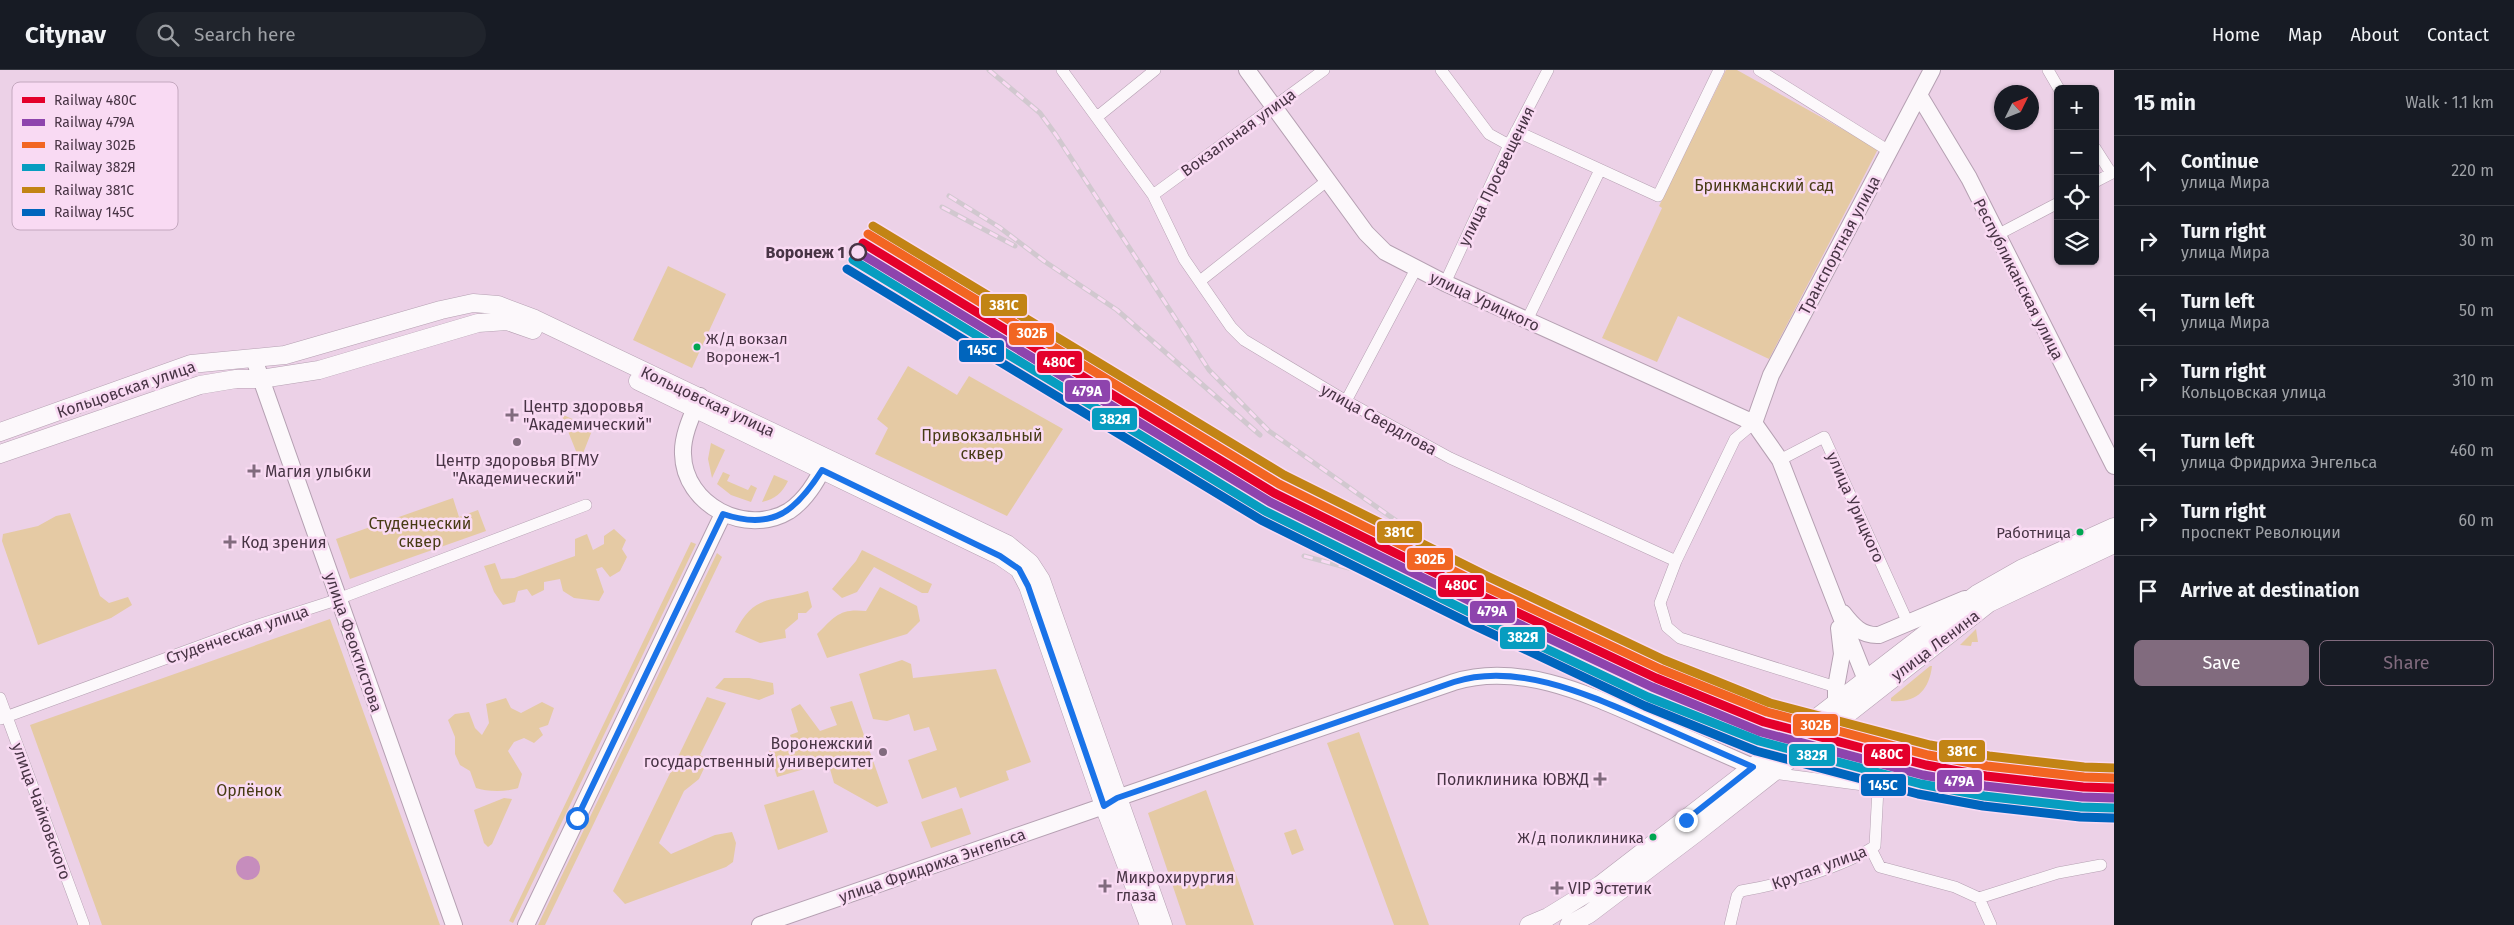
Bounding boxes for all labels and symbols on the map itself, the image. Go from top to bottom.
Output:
legend [12,82,178,230]
street label: Вокзальная улица [1177,84,1299,180]
north arrow [1994,85,2039,130]
text: Railway 480С [54,92,137,109]
street label: улица Просвещения [1454,103,1539,249]
text: Railway 479А [54,114,134,131]
text: Railway 302Б [54,137,136,154]
text: Railway 382Я [54,159,136,176]
street label: Транспортная улица [1795,173,1884,318]
park label: Бринкманский сад [1694,176,1834,195]
text: Railway 381С [54,182,134,199]
street label: Республиканская улица [1970,195,2068,363]
text: Railway 145С [54,204,134,221]
place label: Воронеж 1 [766,243,845,262]
marker: Воронеж 1 [849,243,867,261]
street label: улица Урицкого [1427,268,1543,335]
line badge: 381С [980,293,1028,317]
text: 381С [988,297,1019,314]
line badge: 302Б [1008,322,1055,346]
text: 302Б [1016,325,1048,342]
place label: Ж/д вокзал Воронеж-1 [706,330,788,366]
line badge: 145С [958,339,1005,363]
marker: Ж/д вокзал Воронеж-1 [692,342,702,352]
text: 145С [967,342,997,359]
line badge: 480С [1036,350,1083,374]
text: 480С [1043,354,1075,371]
street label: Кольцовская улица [54,357,198,422]
street label: Кольцовская улица [638,362,778,441]
line badge: 479А [1064,379,1111,403]
street label: улица Свердлова [1317,380,1440,459]
text: 479А [1072,383,1103,400]
place label: Центр здоровья "Академический" [523,397,652,434]
line badge: 382Я [1091,407,1138,431]
marker: Центр здоровья "Академический" [505,408,519,422]
text: 382Я [1098,411,1131,428]
park label: Привокзальный сквер [921,426,1043,463]
marker: Центр здоровья ВГМУ "Академический" [511,436,523,448]
street label: улица Урицкого [1823,449,1888,566]
place label: Центр здоровья ВГМУ "Академический" [435,451,599,488]
place label: Магия улыбки [265,462,372,481]
marker: Магия улыбки [247,464,261,478]
park label: Студенческий сквер [369,514,471,551]
line badge: 381С [1376,520,1423,544]
text: 381С [1383,524,1414,541]
place label: Работница [1996,524,2071,542]
marker: Работница [2075,527,2085,537]
place label: Код зрения [241,533,327,552]
marker: Код зрения [223,535,237,549]
line badge: 302Б [1406,547,1454,571]
text: 302Б [1414,551,1446,568]
street label: улица Феоктистова [321,570,386,715]
line badge: 480С [1437,574,1485,598]
text: 480С [1445,577,1477,594]
line badge: 479А [1469,600,1516,624]
street label: Студенческая улица [163,601,311,668]
text: 479А [1477,603,1508,620]
street label: улица Ленина [1888,606,1983,685]
line badge: 382Я [1499,626,1546,650]
text: 382Я [1506,629,1539,646]
line badge: 302Б [1792,713,1839,737]
text: 302Б [1800,717,1832,734]
place label: Воронежский государственный университет [644,734,874,771]
line badge: 381С [1938,739,1986,763]
street label: улица Чайковского [8,740,75,882]
line badge: 382Я [1788,743,1836,767]
line badge: 480С [1863,743,1911,767]
text: 381С [1946,743,1977,760]
marker: Воронежский государственный университет [877,746,889,758]
text: 480С [1871,746,1903,763]
text: 382Я [1795,747,1828,764]
line badge: 479А [1936,769,1983,793]
place label: Поликлиника ЮВЖД [1436,770,1589,789]
marker: Поликлиника ЮВЖД [1593,772,1607,786]
line badge: 145С [1860,773,1907,797]
text: 479А [1944,773,1975,790]
text: 145С [1868,777,1898,794]
park label: Орлёнок [216,781,282,800]
route start [566,807,589,830]
route end [1675,809,1698,832]
street label: улица Фридриха Энгельса [836,825,1028,906]
place label: Ж/д поликлиника [1517,829,1644,847]
marker: Ж/д поликлиника [1648,832,1658,842]
street label: Крутая улица [1769,842,1869,893]
place label: Микрохирургия глаза [1116,868,1235,905]
marker: Микрохирургия глаза [1098,879,1112,893]
place label: VIP Эстетик [1568,879,1652,898]
marker: VIP Эстетик [1550,881,1564,895]

